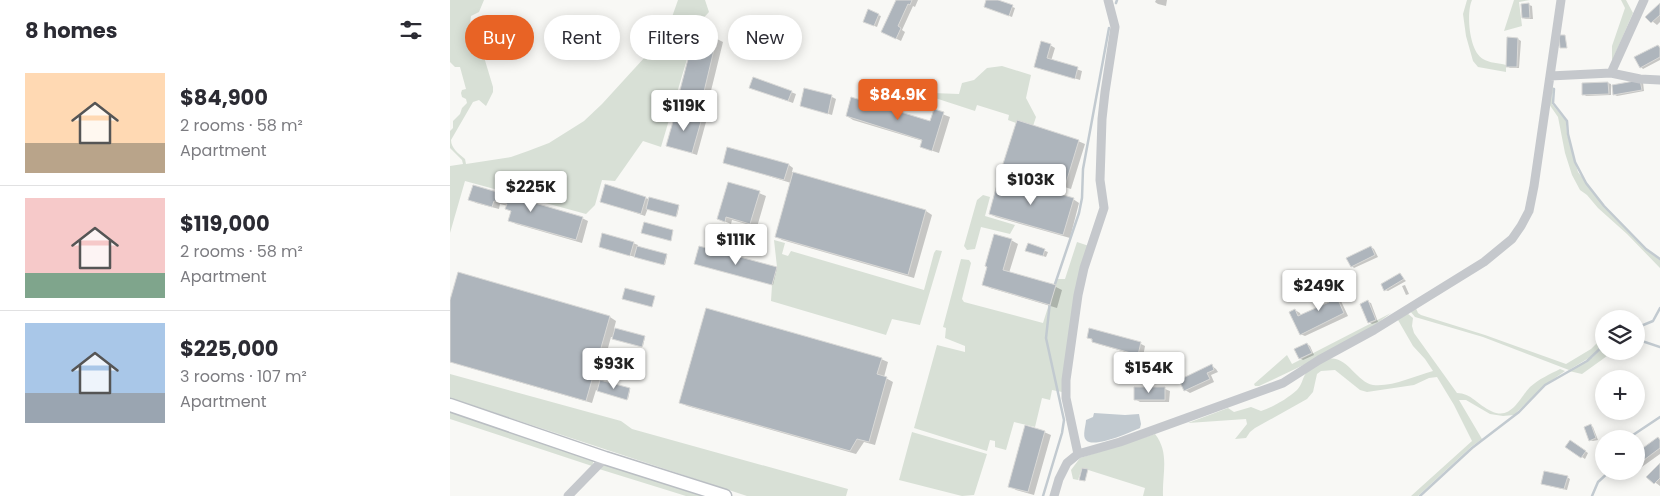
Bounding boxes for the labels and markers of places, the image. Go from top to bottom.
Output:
pin: $84.9K [857,78,939,121]
pin: $119K [649,90,719,132]
pin: $103K [996,164,1066,206]
pin: $225K [496,170,566,213]
pin: $111K [701,224,771,266]
pin: $249K [1284,270,1354,312]
pin: $93K [584,348,644,390]
pin: $154K [1114,352,1184,394]

